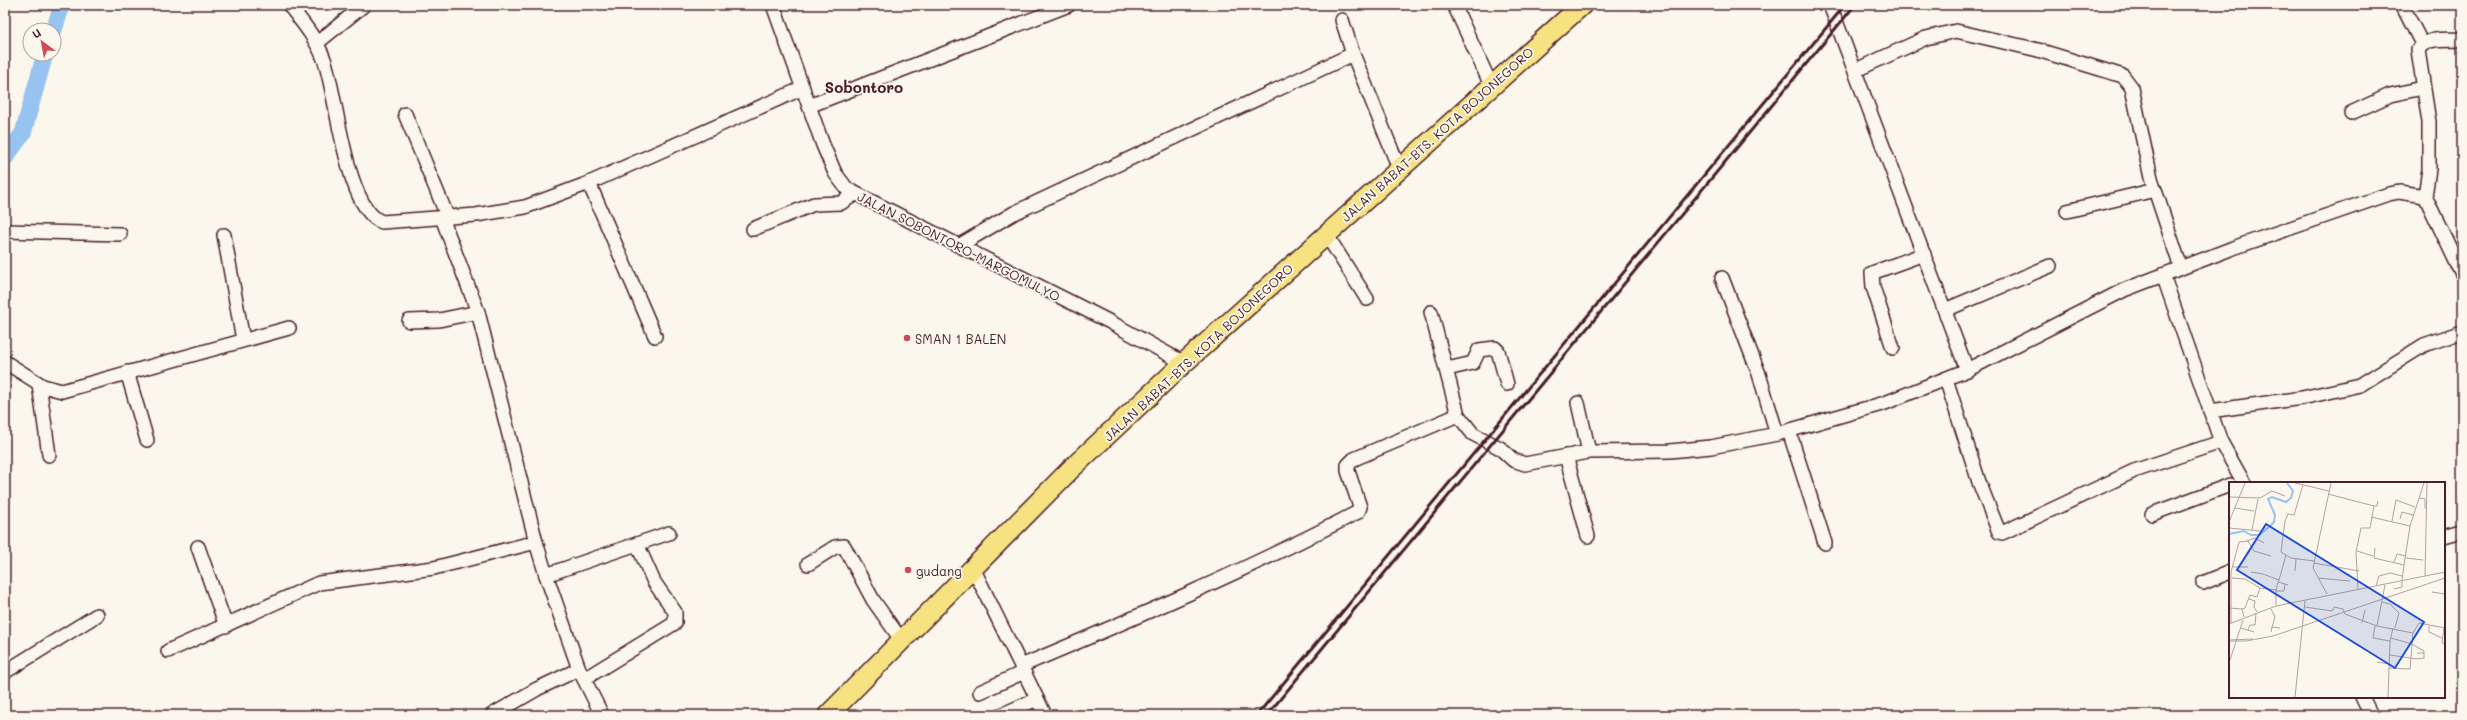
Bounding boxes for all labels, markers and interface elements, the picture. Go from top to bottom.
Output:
north arrow [22,22,62,62]
text: U [29,25,44,42]
street label: JALAN BABAT-BTS. KOTA BOJONEGORO [1337,43,1537,225]
district label: Sobontoro [825,77,903,97]
street label: JALAN SOBONTORO-MARGOMULYO [855,187,1063,305]
street label: JALAN BABAT-BTS. KOTA BOJONEGORO [1100,259,1296,445]
place label: SMAN 1 BALEN [915,330,1006,347]
marker: SMAN 1 BALEN [902,333,912,343]
inset map [2229,482,2445,698]
place label: gudang [916,562,962,579]
marker: gudang [903,565,913,575]

